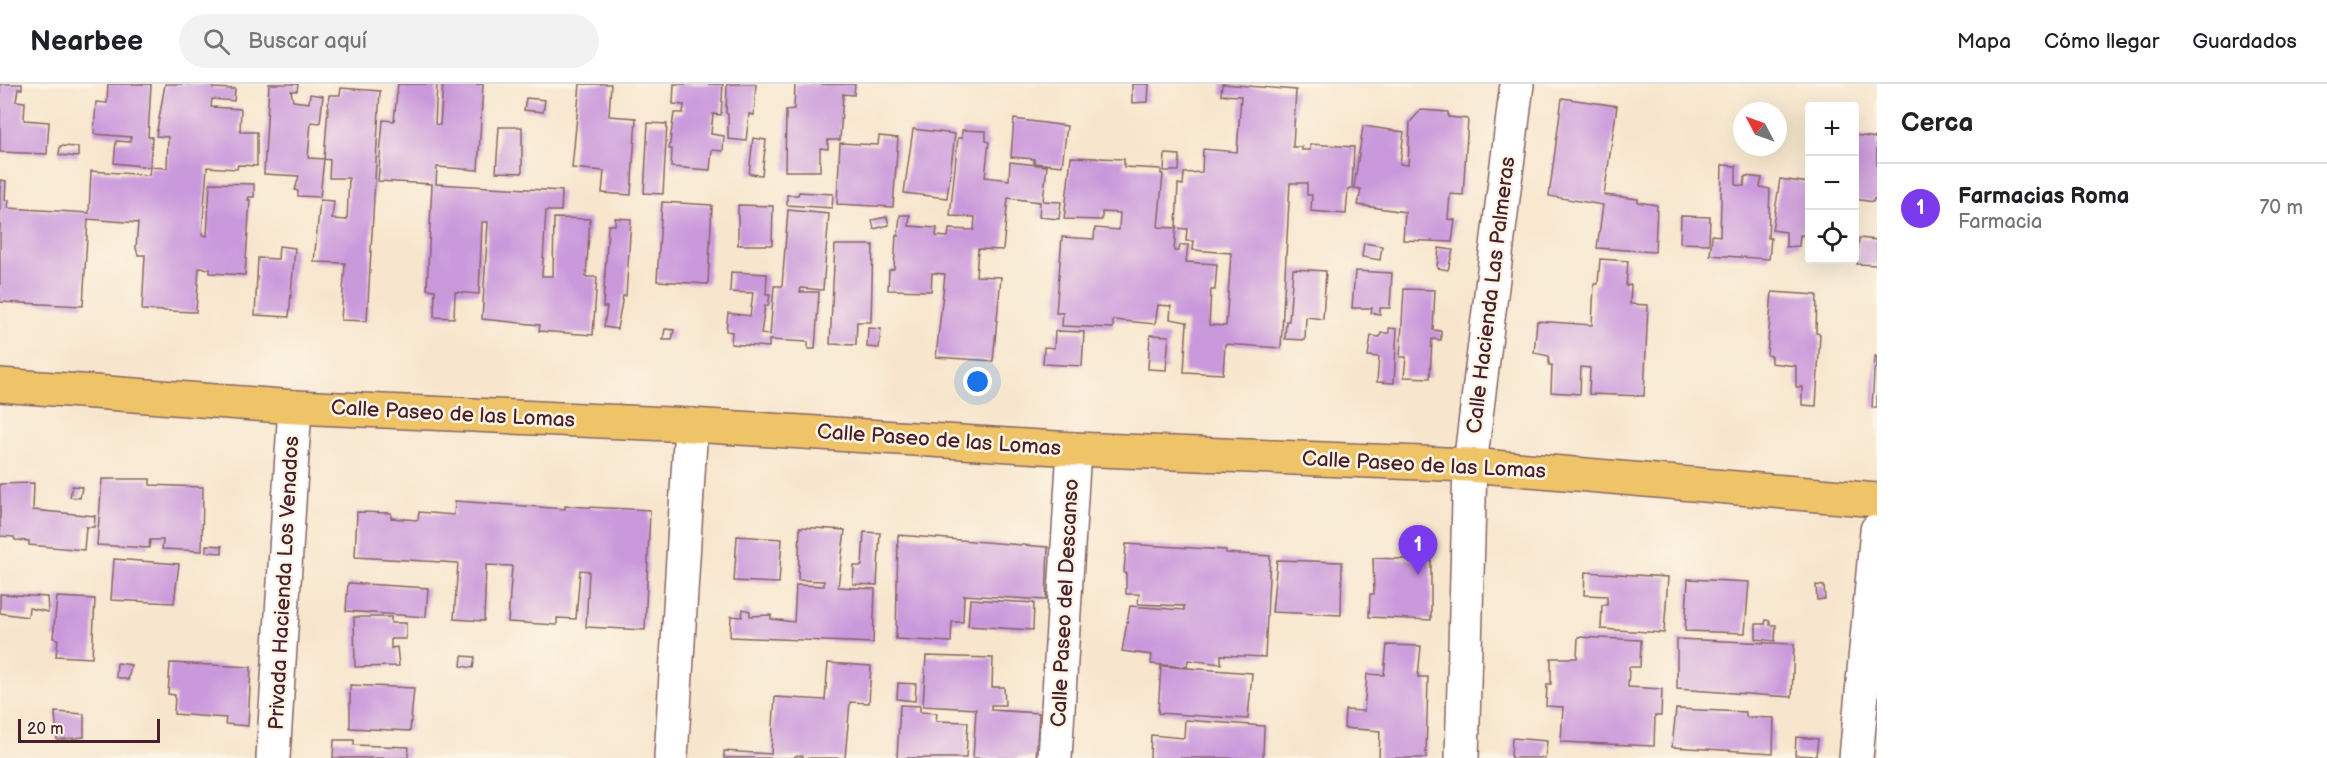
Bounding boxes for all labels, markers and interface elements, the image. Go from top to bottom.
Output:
search box [179,14,599,68]
text: Nearbee [30,25,143,58]
icon: search [200,25,233,58]
text: Buscar aquí [248,28,367,55]
text: Mapa [1957,29,2011,54]
text: Cómo llegar [2044,29,2159,54]
text: Guardados [2192,29,2297,54]
north arrow [1733,102,1787,156]
map controls [1805,102,1859,264]
button: + [1805,102,1859,156]
text: Cerca [1901,108,1973,139]
street label: Calle Hacienda Las Palmeras [1462,155,1520,435]
button: − [1805,156,1859,210]
text: Farmacias Roma [1958,183,2129,210]
text: 1 [1916,196,1925,220]
text: 70 m [2259,196,2303,220]
button: locate [1805,210,1859,264]
text: Farmacia [1958,210,2042,234]
your location [963,367,992,396]
street label: Calle Paseo de las Lomas [330,395,576,433]
street label: Calle Paseo de las Lomas [816,419,1062,461]
street label: Privada Hacienda Los Venados [264,435,304,731]
street label: Calle Paseo de las Lomas [1301,446,1547,484]
street label: Calle Paseo del Descanso [1046,478,1084,728]
pin: 1 [1398,526,1438,575]
scale bar [18,716,160,744]
text: 20 m [27,720,63,739]

